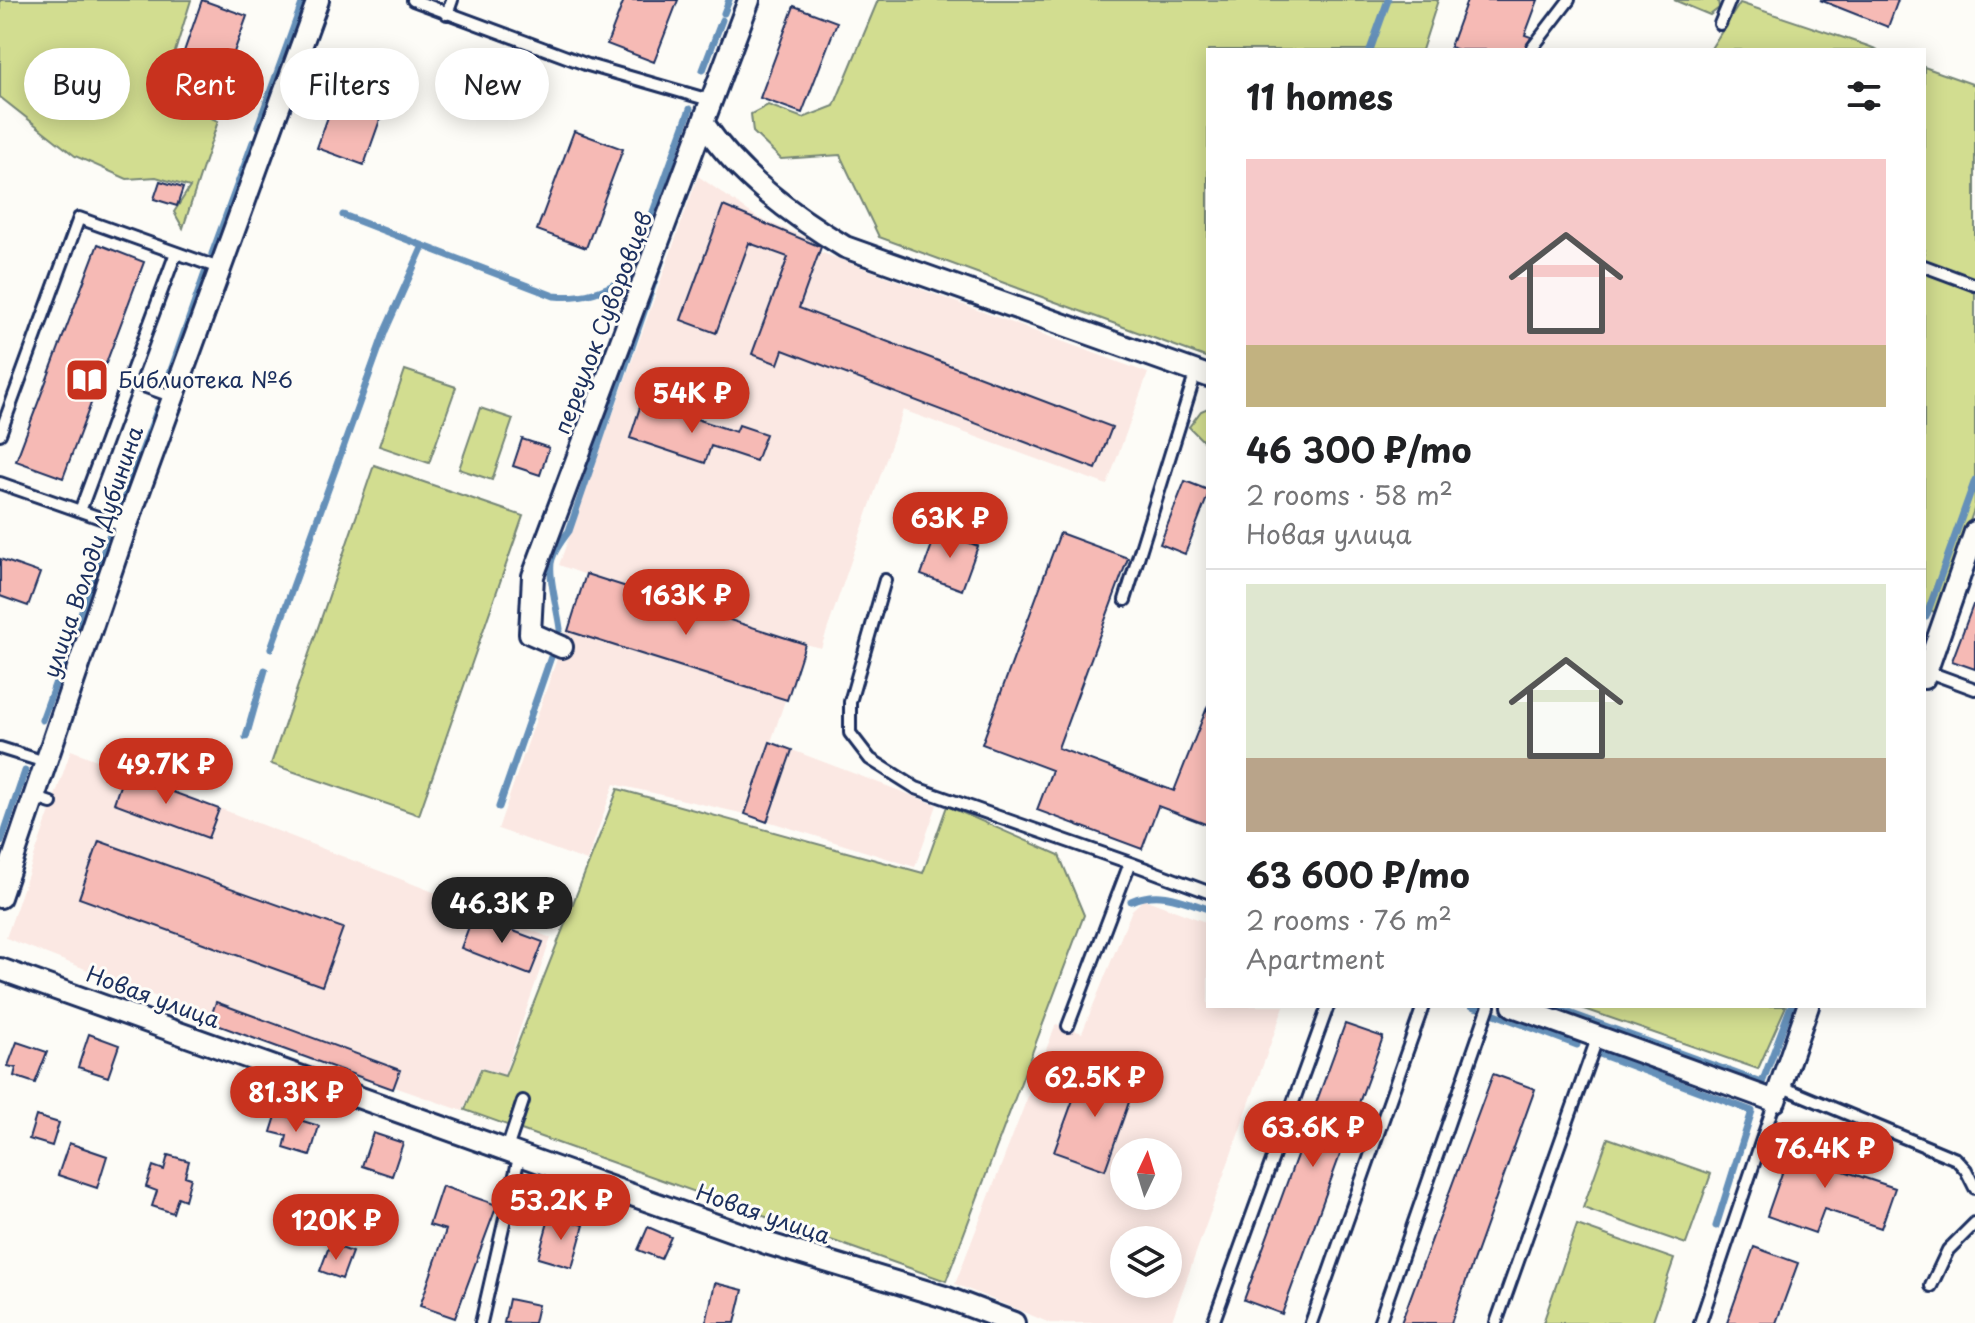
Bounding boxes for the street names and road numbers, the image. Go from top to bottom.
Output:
street label: переулок Суворовцев [544,206,659,439]
street label: улица Володи Дубинина [33,421,150,682]
street label: Новая улица [82,956,225,1035]
street label: Новая улица [692,1174,835,1251]

